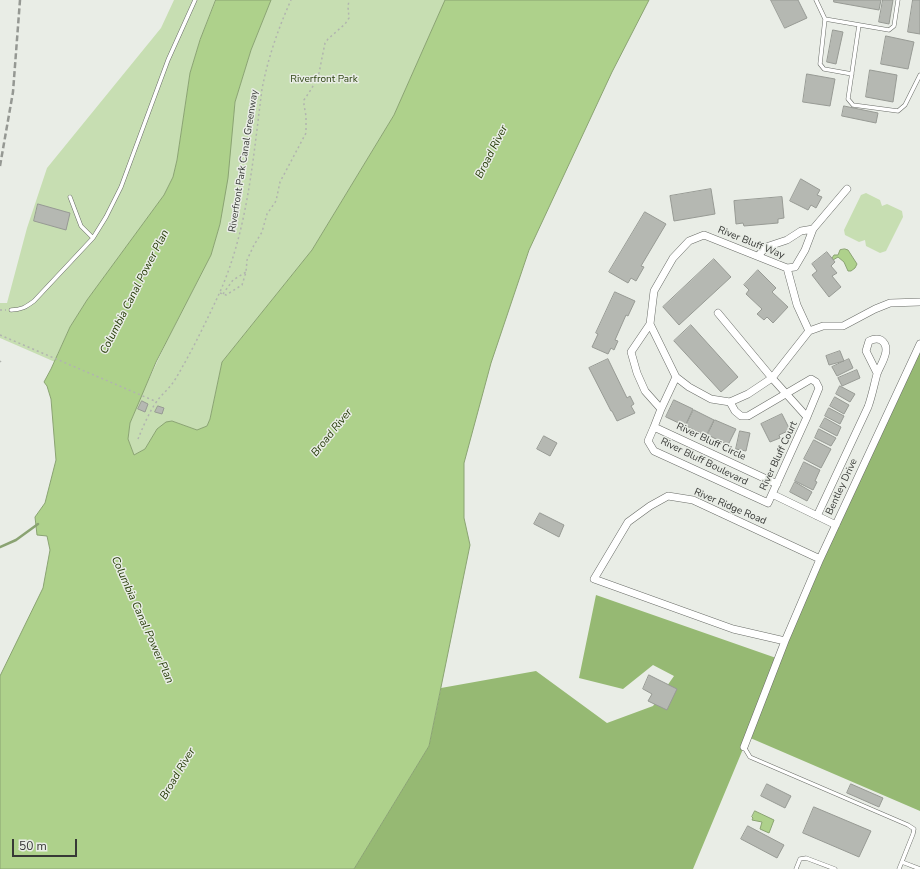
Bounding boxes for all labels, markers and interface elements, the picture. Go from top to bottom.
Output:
park label: Riverfront Park [290,74,358,86]
street label: Riverfront Park Canal Greenway [227,89,261,233]
water label: Broad River [473,123,511,181]
street label: River Bluff Way [716,224,786,262]
water label: Columbia Canal Power Plan [98,228,172,356]
water label: Broad River [309,406,355,460]
street label: River Bluff Court [758,420,800,492]
street label: River Bluff Circle [674,421,748,463]
street label: River Bluff Boulevard [658,436,750,488]
street label: Bentley Drive [824,457,860,517]
street label: River Ridge Road [692,486,768,528]
water label: Columbia Canal Power Plan [108,554,176,686]
water label: Broad River [157,746,199,802]
scale bar [14,831,79,857]
text: 50 m [19,838,47,854]

